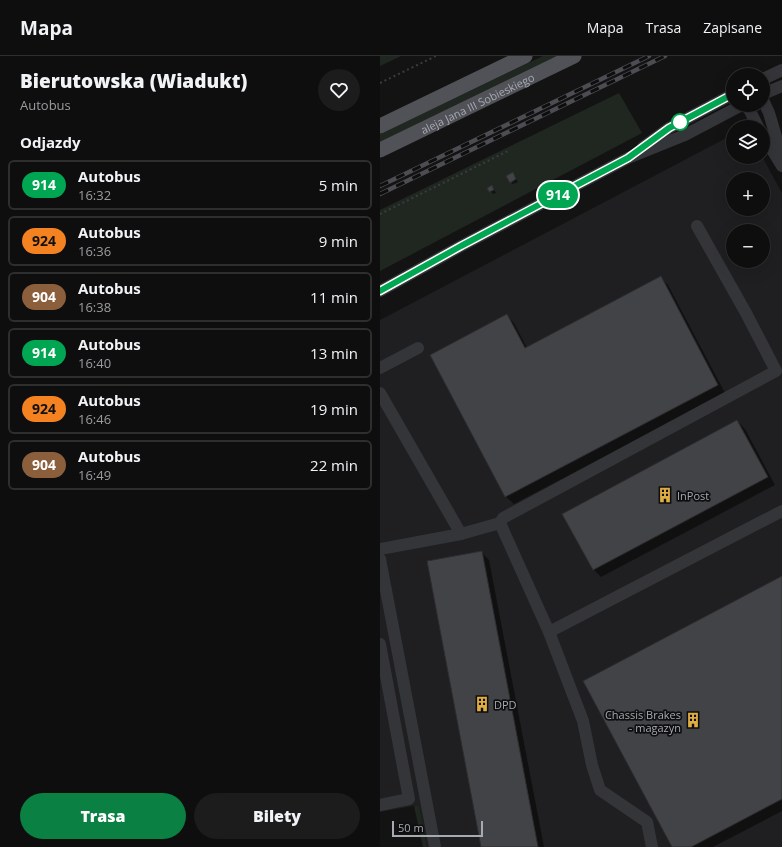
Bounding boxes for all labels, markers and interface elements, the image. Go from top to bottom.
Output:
text: Mapa [20,15,73,41]
text: Mapa [587,18,624,37]
text: Trasa [646,18,681,37]
text: Zapisane [703,18,762,37]
text: Bierutowska (Wiadukt) [20,68,247,94]
map controls [726,68,770,268]
button: locate [726,68,770,112]
button: heart [318,69,360,111]
street label: aleja Jana III Sobieskiego [418,69,537,137]
text: Autobus [20,96,71,114]
unlabelled marker [671,113,689,131]
button: layers [726,120,770,164]
text: Odjazdy [20,132,80,152]
text: Autobus [78,166,141,186]
button: + [726,172,770,216]
text: 914 [32,175,56,194]
text: 5 min [319,175,358,195]
line badge: 914 [535,182,581,208]
text: 914 [546,185,570,204]
text: 16:32 [78,186,111,204]
text: Autobus [78,222,141,242]
button: − [726,224,770,268]
text: 924 [32,231,56,250]
text: 9 min [319,231,358,251]
text: 16:36 [78,242,111,260]
text: Autobus [78,278,141,298]
text: 904 [32,287,56,306]
text: 11 min [310,287,358,307]
text: 16:38 [78,298,111,316]
text: Autobus [78,334,141,354]
text: 914 [32,343,56,362]
text: 13 min [310,343,358,363]
text: 16:40 [78,354,111,372]
text: Autobus [78,390,141,410]
text: 924 [32,399,56,418]
text: 19 min [310,399,358,419]
text: 16:46 [78,410,111,428]
text: Autobus [78,446,141,466]
text: 904 [32,455,56,474]
text: 22 min [310,455,358,475]
text: 16:49 [78,466,111,484]
building icon: InPost [656,486,674,504]
place label: InPost [677,488,709,503]
building icon: DPD [473,695,491,713]
place label: DPD [494,697,517,712]
place label: Chassis Brakes - magazyn [605,707,681,735]
building icon: Chassis Brakes - magazyn [684,711,702,729]
button: Trasa [20,793,186,839]
button: Bilety [194,793,360,839]
scale bar [392,819,483,838]
text: 50 m [398,820,424,835]

